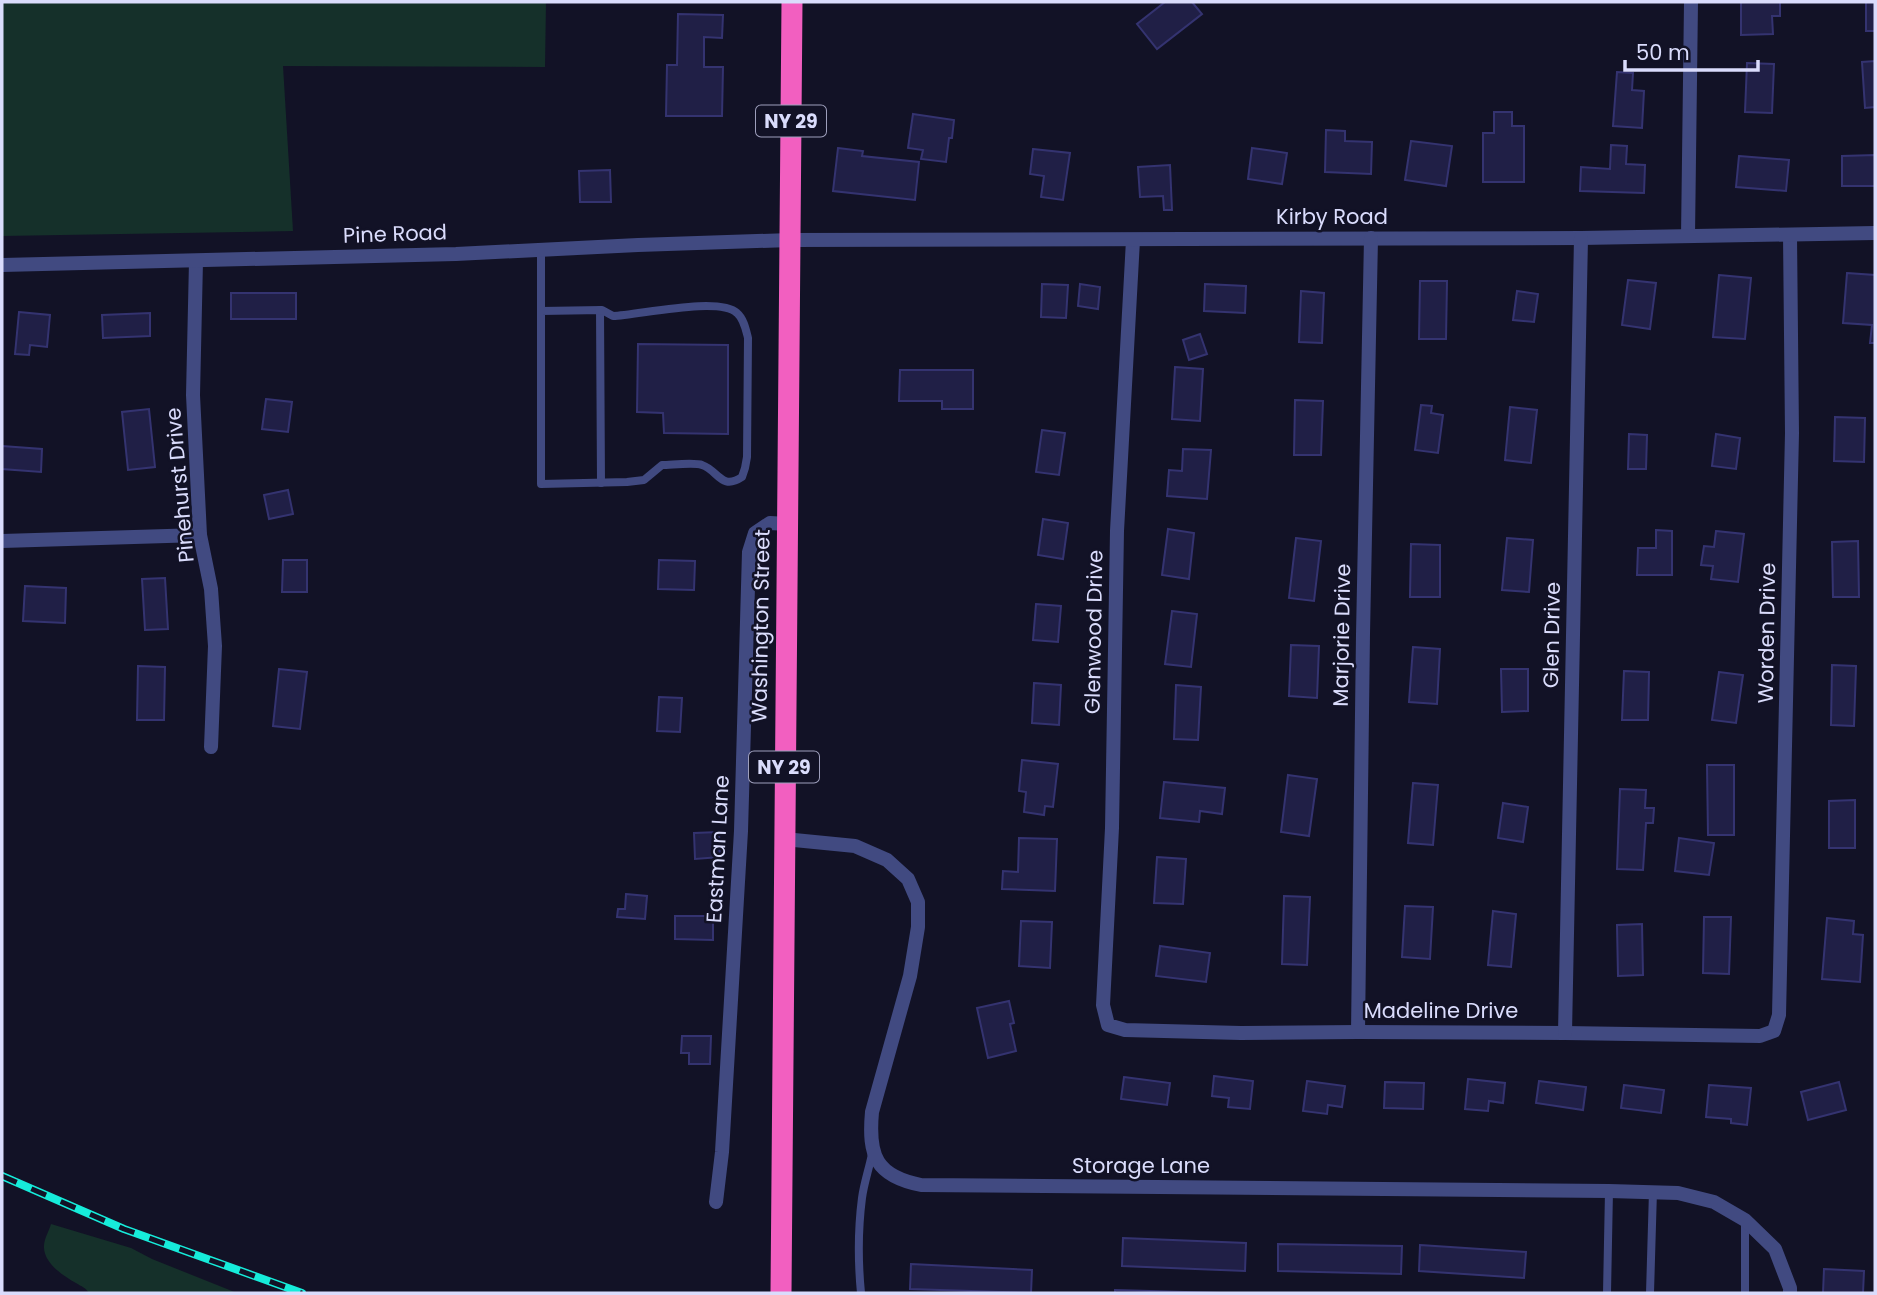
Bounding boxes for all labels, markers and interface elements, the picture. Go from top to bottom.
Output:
scale bar [1625,28,1758,72]
text: 50 m [1636,38,1690,67]
road number: NY 29 [756,105,826,136]
street label: Kirby Road [1276,202,1388,231]
street label: Pine Road [343,217,447,250]
street label: Pinehurst Drive [158,406,201,564]
street label: Washington Street [744,529,777,723]
street label: Glenwood Drive [1078,549,1109,714]
street label: Worden Drive [1751,562,1782,704]
street label: Marjorie Drive [1326,563,1357,707]
street label: Glen Drive [1536,582,1567,688]
road number: NY 29 [749,752,819,782]
street label: Eastman Lane [699,774,736,924]
street label: Madeline Drive [1364,996,1518,1025]
street label: Storage Lane [1072,1151,1210,1180]

